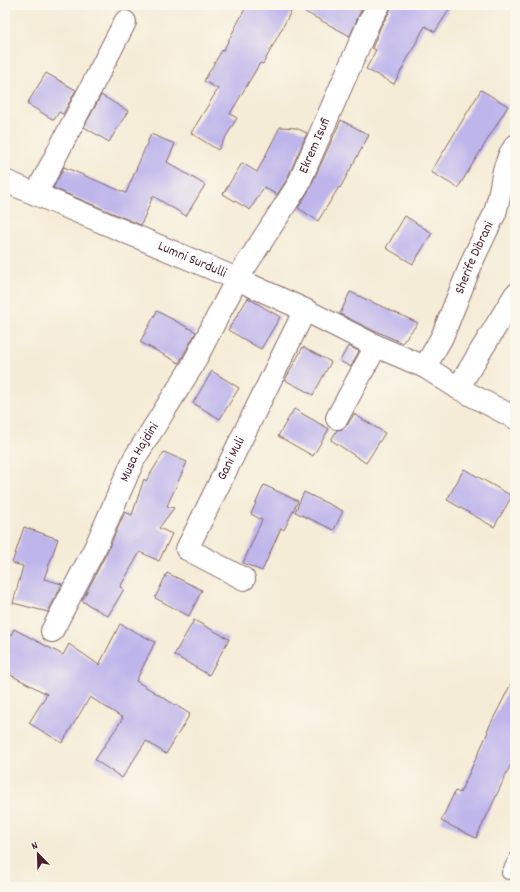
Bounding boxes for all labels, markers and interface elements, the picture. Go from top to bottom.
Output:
street label: Ekrem Isufi [294,114,336,177]
street label: Sherife Dibrani [450,218,500,297]
street label: Lumni Surdulli [155,237,230,284]
street label: Musa Hajdini [115,418,165,485]
street label: Gani Muli [212,433,251,484]
north arrow [18,834,58,874]
text: N [29,838,41,855]

